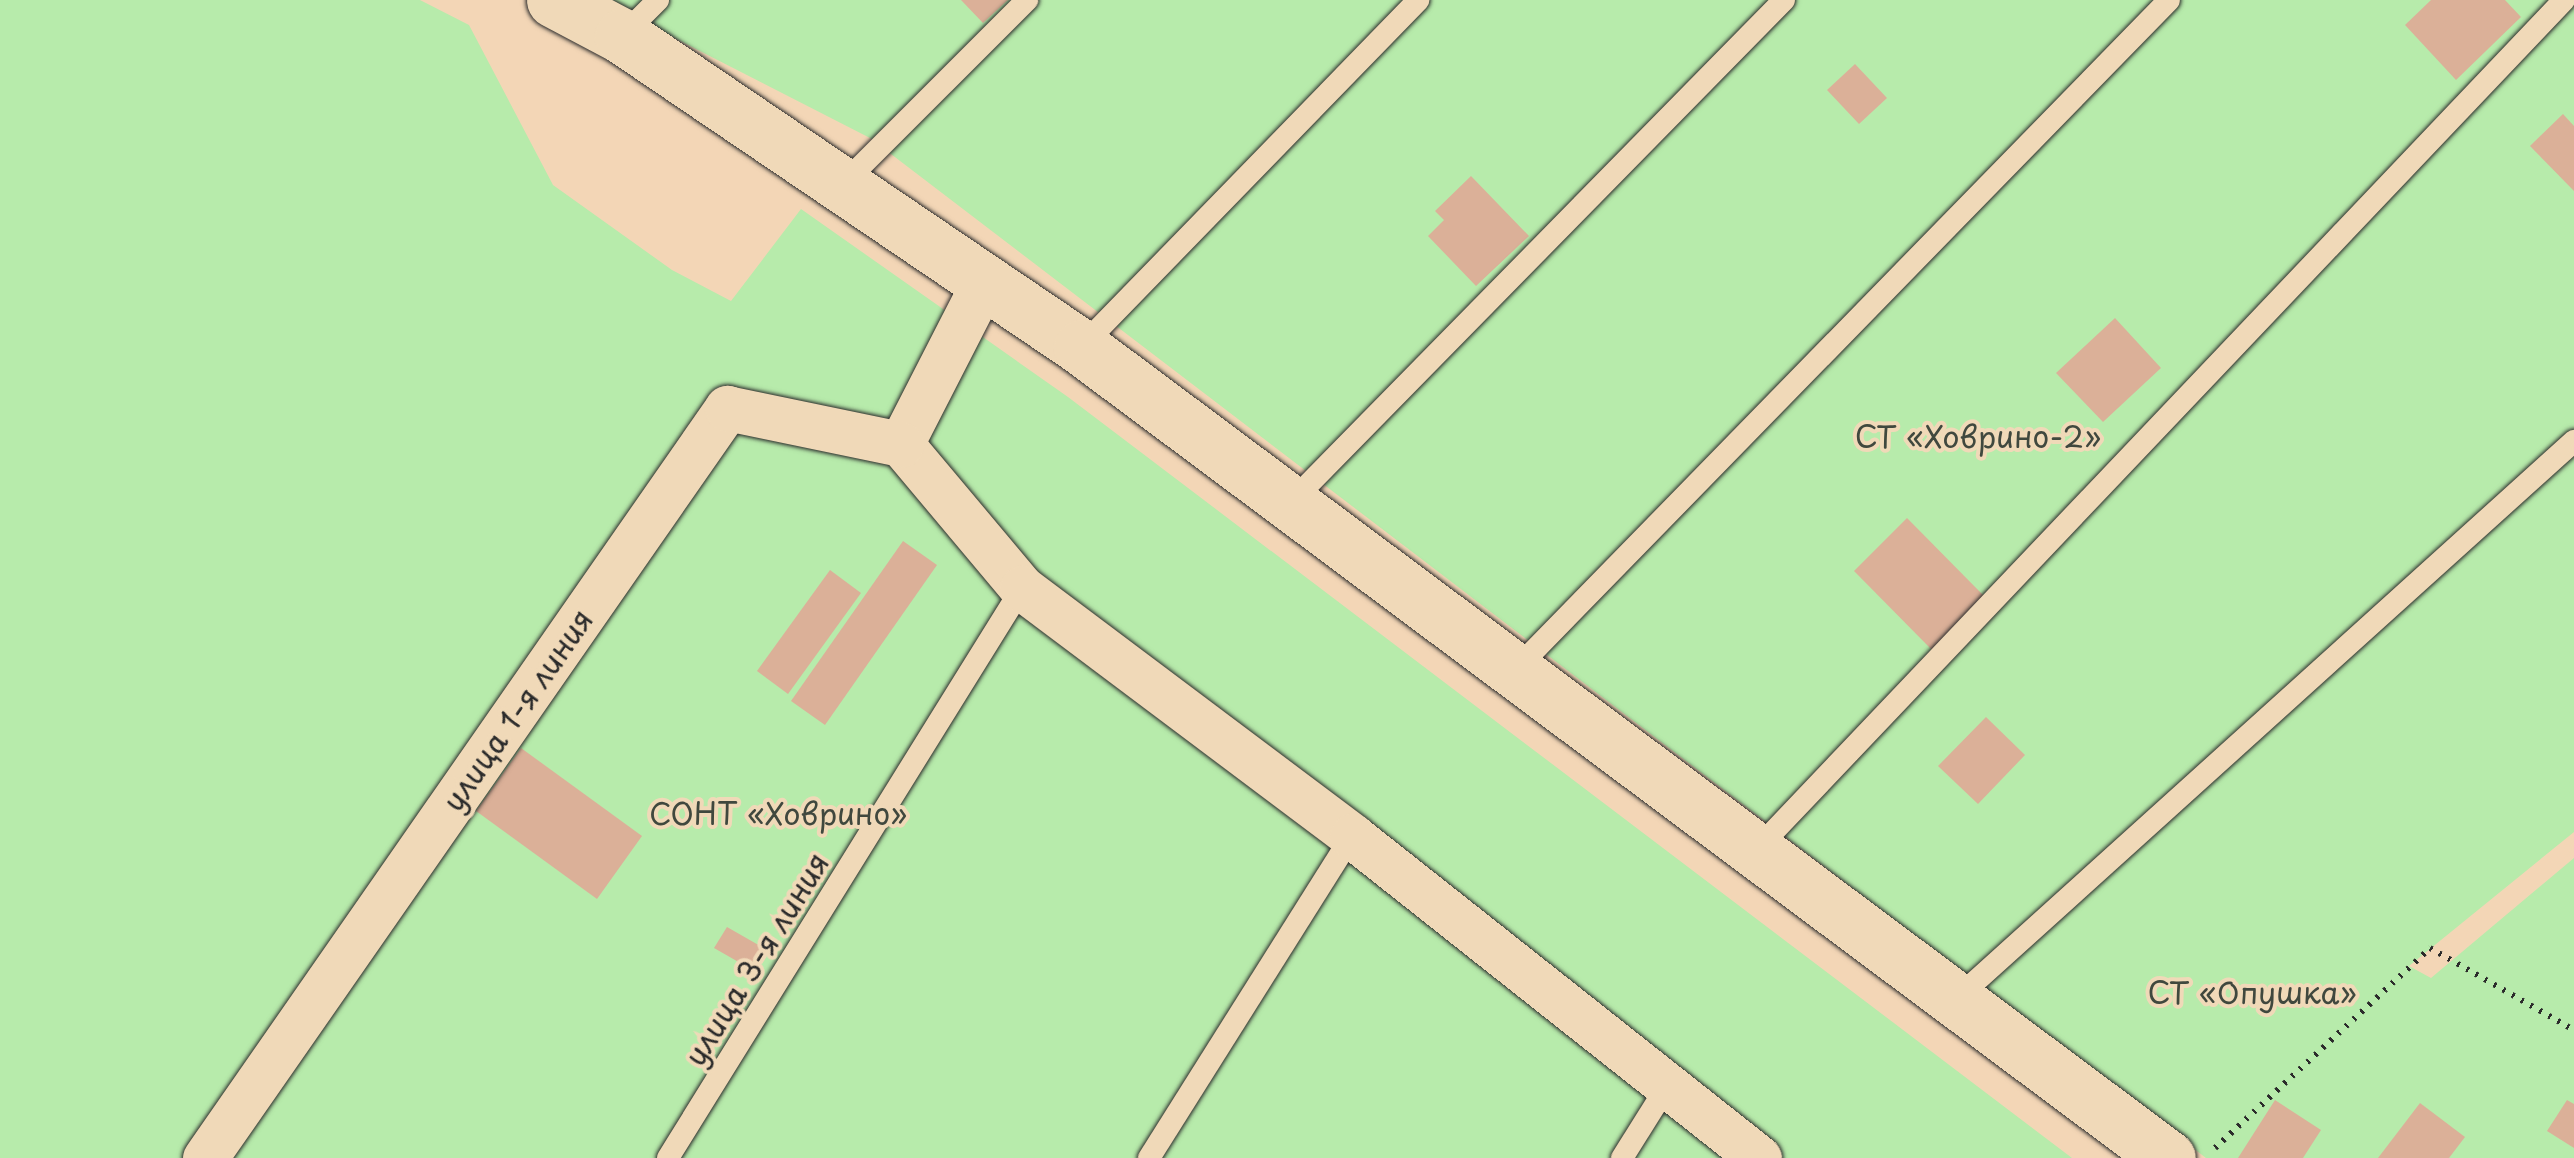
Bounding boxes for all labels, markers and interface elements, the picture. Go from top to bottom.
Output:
park label: СТ «Ховрино-2» [1855,418,2101,454]
street label: улица 1-я линия [434,602,600,818]
park label: СОНТ «Ховрино» [649,795,907,831]
street label: улица 3-я линия [676,845,836,1073]
park label: СТ «Опушка» [2147,974,2357,1010]

